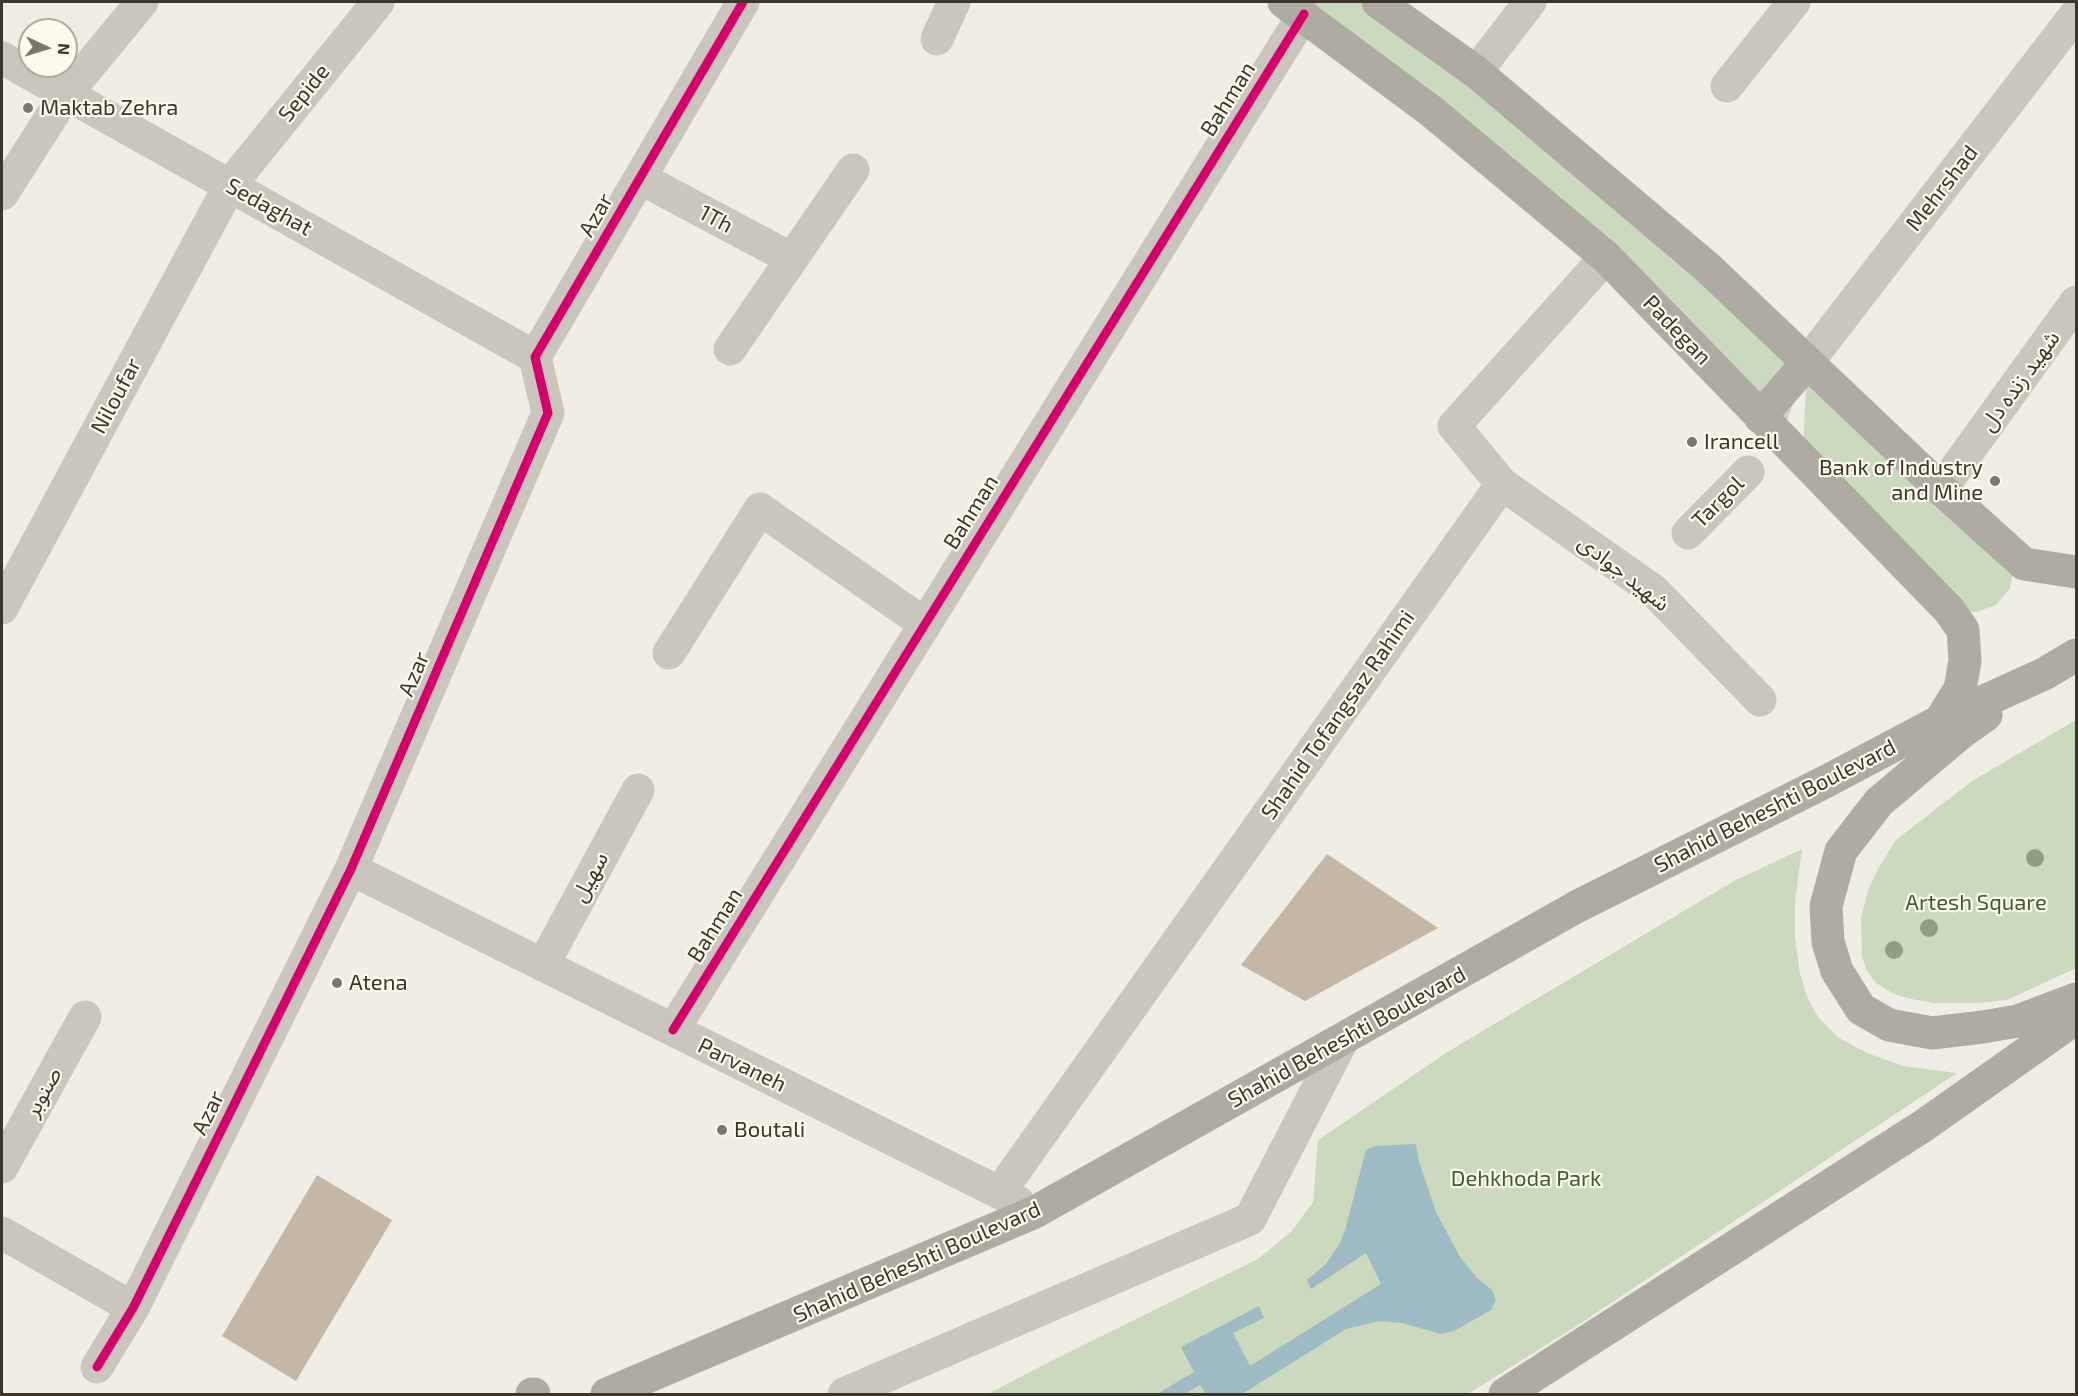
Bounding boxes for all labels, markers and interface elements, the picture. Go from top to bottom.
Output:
north arrow [18,18,78,78]
text: N [55,43,74,56]
street label: Bahman [1195,57,1261,141]
street label: Sepide [273,59,335,127]
place label: Maktab Zehra [40,95,178,121]
marker: Maktab Zehra [21,101,35,115]
street label: Mehrshad [1900,140,1984,236]
street label: Sedaghat [221,173,317,241]
street label: Azar [573,189,619,241]
street label: 1Th [695,199,737,239]
street label: Padegan [1637,290,1717,370]
street label: شهید زنده دل [1975,326,2065,436]
street label: Niloufar [85,354,147,438]
place label: Irancell [1704,429,1779,455]
marker: Irancell [1685,435,1699,449]
place label: Bank of Industry and Mine [1819,455,1983,506]
street label: Bahman [938,470,1004,554]
street label: Targol [1686,470,1750,534]
marker: Bank of Industry and Mine [1988,474,2002,488]
street label: شهید جوادی [1573,529,1675,617]
street label: Shahid Tofangsaz Rahimi [1256,605,1420,825]
street label: Azar [393,648,435,700]
street label: Shahid Beheshti Boulevard [1650,734,1900,878]
street label: سهیل [566,848,614,906]
street label: Bahman [682,883,748,967]
park label: Artesh Square [1905,890,2047,916]
street label: Shahid Beheshti Boulevard [1224,961,1470,1113]
place label: Atena [349,970,407,996]
marker: Atena [330,976,344,990]
street label: Parvaneh [694,1032,790,1098]
street label: صنوبر [19,1063,67,1121]
street label: Azar [186,1087,230,1139]
place label: Boutali [734,1117,805,1143]
marker: Boutali [715,1123,729,1137]
park label: Dehkhoda Park [1451,1166,1601,1192]
street label: Shahid Beheshti Boulevard [789,1196,1045,1328]

